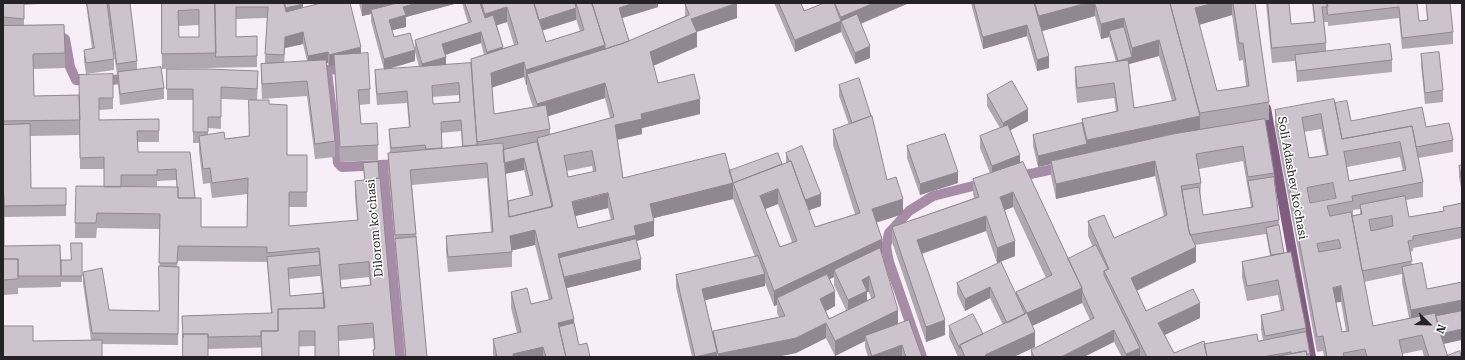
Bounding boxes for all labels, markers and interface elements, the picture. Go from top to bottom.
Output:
street label: Soli Adashev ko'chasi [1274,115,1310,241]
street label: Dilorom koʻchasi [364,178,386,278]
north arrow [1409,304,1449,344]
text: N [1433,322,1448,335]

